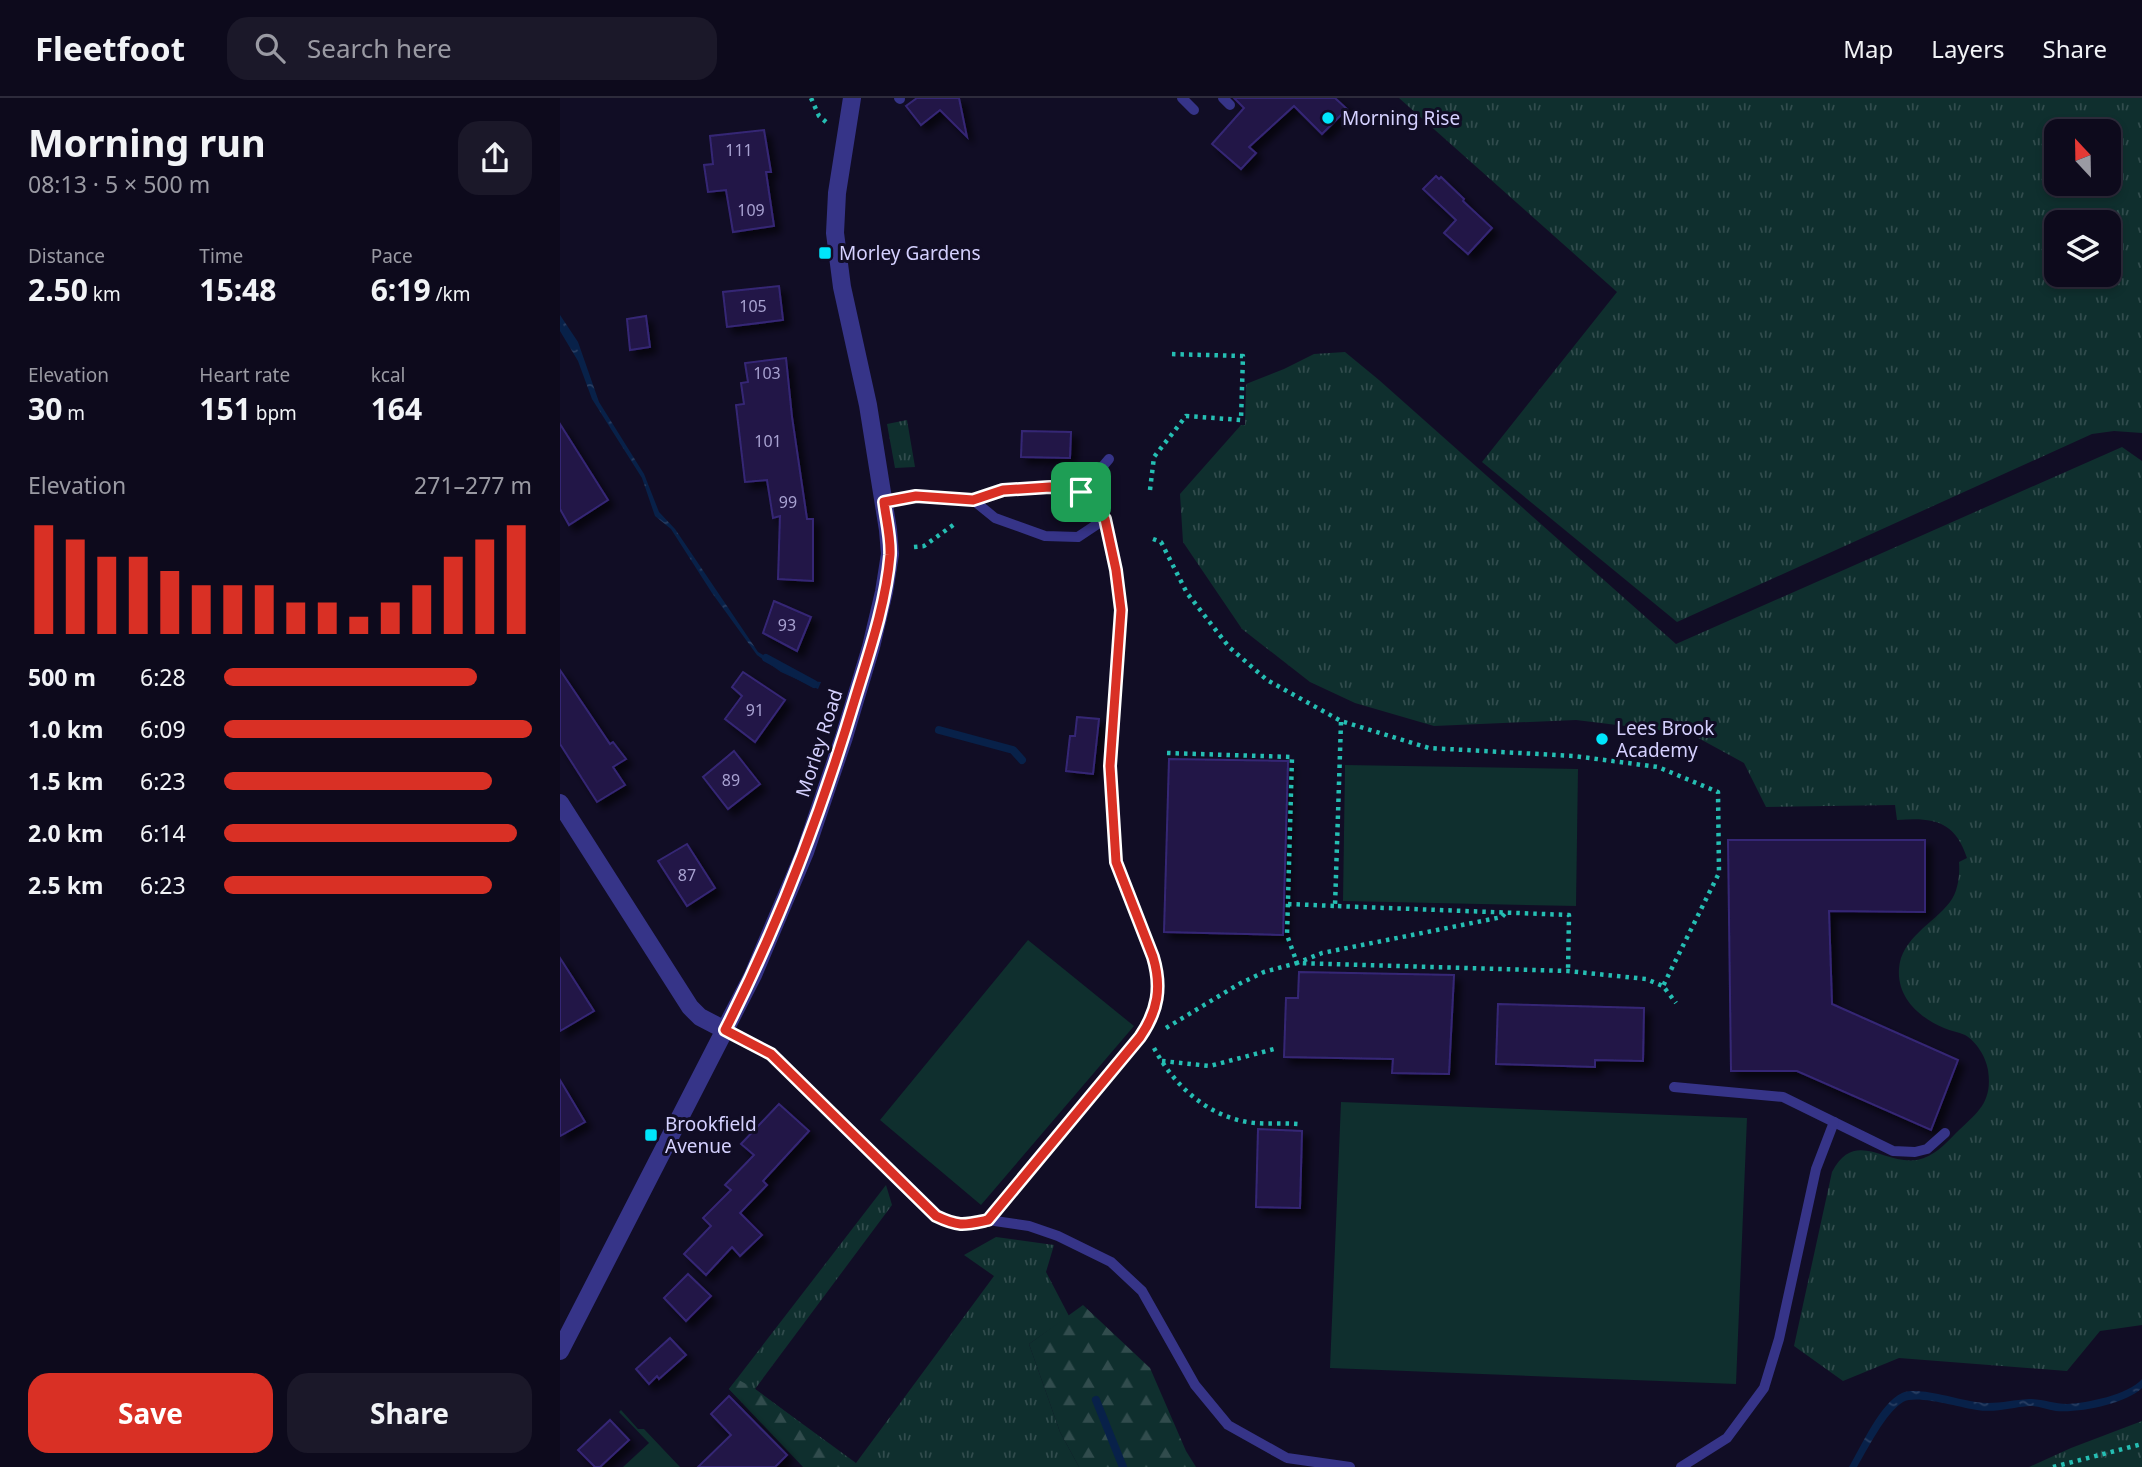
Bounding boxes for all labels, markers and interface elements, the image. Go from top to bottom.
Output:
search box [227,17,717,80]
text: Fleetfoot [35,26,185,71]
icon: search [251,29,289,67]
text: Search here [307,30,452,66]
text: Map [1843,32,1893,65]
text: Layers [1931,32,2005,65]
text: Share [2043,32,2107,65]
place label: Morning Rise [1342,105,1460,131]
marker: Morning Rise [1320,110,1336,126]
text: Morning run [28,116,266,168]
north arrow [2044,119,2121,196]
map controls [2044,119,2121,287]
button: share [458,121,532,195]
house number: 111 [725,139,753,161]
text: 08:13 · 5 × 500 m [28,168,210,200]
house number: 109 [737,199,765,221]
button: layers [2044,210,2121,287]
place label: Morley Gardens [839,240,981,266]
text: Distance [28,243,105,269]
text: Time [199,243,243,269]
text: Pace [371,243,413,269]
marker: Morley Gardens [817,245,833,261]
text: 2.50 [28,269,88,310]
text: 15:48 [199,269,276,310]
text: 6:19 [371,269,431,310]
text: km [88,281,121,307]
text: /km [431,281,471,307]
house number: 105 [739,295,767,317]
text: Elevation [28,362,109,388]
text: Heart rate [199,362,290,388]
text: kcal [371,362,405,388]
house number: 103 [753,362,781,384]
text: 30 [28,388,62,429]
text: 151 [199,388,251,429]
text: 164 [371,388,422,429]
text: m [62,400,85,426]
text: bpm [251,400,297,426]
house number: 101 [754,430,782,452]
pin [1051,462,1111,522]
text: Elevation [28,469,126,501]
text: 271–277 m [414,469,532,501]
icon: arrive [1062,473,1100,511]
house number: 99 [779,491,797,513]
house number: 93 [778,614,796,636]
text: 500 m [28,661,96,693]
text: 6:28 [140,661,186,693]
street label: Morley Road [789,686,849,800]
house number: 91 [746,699,764,721]
text: 1.0 km [28,713,103,745]
text: 6:09 [140,713,186,745]
place label: Lees Brook Academy [1616,715,1714,763]
marker: Lees Brook Academy [1594,731,1610,747]
text: 1.5 km [28,765,103,797]
text: 6:23 [140,765,186,797]
house number: 89 [722,769,740,791]
text: 2.0 km [28,817,103,849]
text: 6:14 [140,817,186,849]
house number: 87 [678,864,696,886]
text: 2.5 km [28,869,103,901]
text: 6:23 [140,869,186,901]
place label: Brookfield Avenue [665,1111,757,1159]
marker: Brookfield Avenue [643,1127,659,1143]
button: Save [28,1373,273,1453]
button: Share [287,1373,532,1453]

